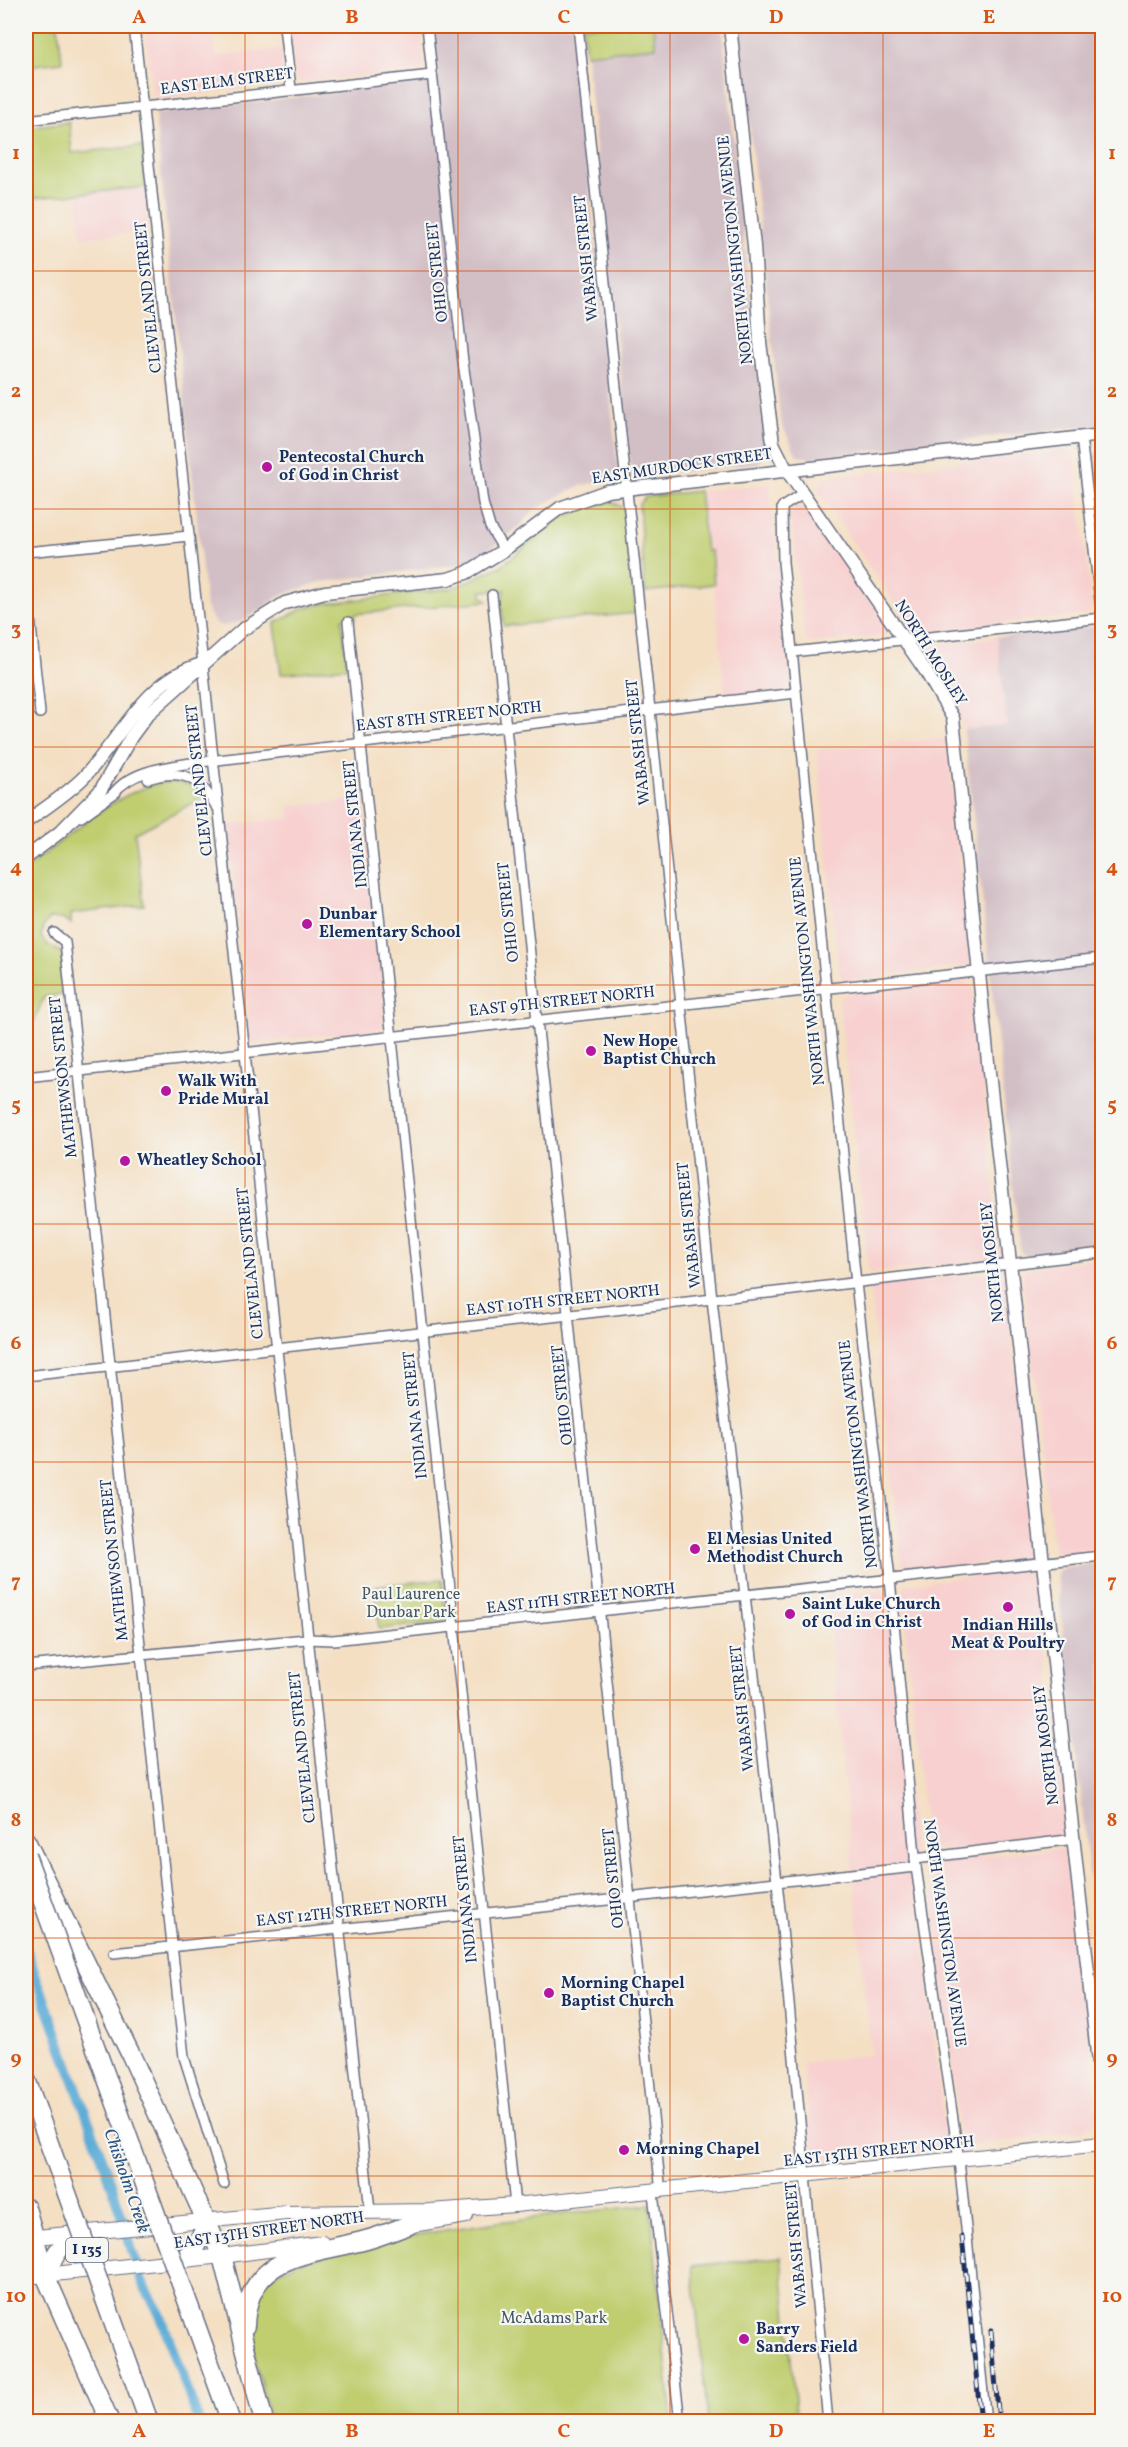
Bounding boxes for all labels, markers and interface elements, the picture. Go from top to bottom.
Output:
text: A [132,4,146,32]
text: B [345,4,359,32]
text: C [558,4,571,32]
text: D [769,4,783,32]
text: E [983,4,995,32]
street label: EAST ELM STREET [159,63,295,101]
street label: NORTH WASHINGTON AVENUE [713,134,759,366]
text: 1 [12,140,20,168]
text: 1 [1108,140,1116,168]
street label: WABASH STREET [569,194,605,322]
street label: CLEVELAND STREET [130,220,168,374]
street label: OHIO STREET [422,221,454,323]
text: 2 [11,378,21,406]
text: 2 [1107,378,1117,406]
street label: EAST MURDOCK STREET [590,443,774,491]
place label: Pentecostal Church of God in Christ [279,447,424,487]
marker: Pentecostal Church of God in Christ [260,460,274,474]
street label: NORTH MOSLEY [889,596,971,710]
text: 3 [11,616,21,644]
text: 3 [1107,616,1117,644]
street label: WABASH STREET [621,678,657,806]
street label: EAST 8TH STREET NORTH [355,696,543,738]
street label: CLEVELAND STREET [181,703,219,857]
street label: INDIANA STREET [338,759,374,889]
text: 4 [10,854,22,882]
text: 4 [1106,854,1118,882]
street label: NORTH WASHINGTON AVENUE [785,855,831,1087]
street label: OHIO STREET [493,861,525,963]
place label: Dunbar Elementary School [319,904,461,944]
marker: Dunbar Elementary School [300,917,314,931]
street label: EAST 9TH STREET NORTH [468,981,656,1023]
street label: MATHEWSON STREET [45,995,83,1159]
place label: New Hope Baptist Church [603,1031,716,1071]
marker: New Hope Baptist Church [584,1044,598,1058]
place label: Walk With Pride Mural [178,1071,270,1111]
marker: Walk With Pride Mural [159,1084,173,1098]
text: 5 [11,1092,21,1120]
text: 5 [1107,1092,1117,1120]
place label: Wheatley School [137,1150,262,1172]
marker: Wheatley School [118,1154,132,1168]
street label: WABASH STREET [672,1161,708,1289]
street label: CLEVELAND STREET [232,1186,270,1340]
street label: NORTH MOSLEY [976,1201,1010,1323]
street label: EAST 10TH STREET NORTH [465,1280,661,1322]
text: 6 [11,1330,22,1358]
text: 6 [1107,1330,1118,1358]
street label: NORTH WASHINGTON AVENUE [834,1339,884,1569]
street label: OHIO STREET [547,1344,579,1446]
street label: INDIANA STREET [398,1350,434,1480]
street label: MATHEWSON STREET [96,1478,134,1642]
place label: El Mesias United Methodist Church [707,1529,843,1569]
marker: El Mesias United Methodist Church [688,1542,702,1556]
text: 7 [11,1568,21,1596]
text: 7 [1107,1568,1117,1596]
street label: EAST 11TH STREET NORTH [485,1578,677,1620]
park label: Paul Laurence Dunbar Park [362,1584,460,1624]
place label: Saint Luke Church of God in Christ [802,1594,941,1634]
marker: Indian Hills Meat & Poultry [1001,1600,1015,1614]
marker: Saint Luke Church of God in Christ [783,1607,797,1621]
place label: Indian Hills Meat & Poultry [951,1615,1065,1655]
street label: WABASH STREET [725,1644,761,1772]
street label: CLEVELAND STREET [284,1670,322,1824]
street label: NORTH MOSLEY [1029,1683,1065,1807]
text: 8 [11,1807,21,1835]
text: 8 [1107,1807,1117,1835]
street label: NORTH WASHINGTON AVENUE [917,1818,971,2048]
street label: OHIO STREET [598,1827,630,1929]
street label: INDIANA STREET [448,1834,484,1964]
street label: EAST 12TH STREET NORTH [255,1891,449,1933]
place label: Morning Chapel Baptist Church [561,1973,685,2013]
marker: Morning Chapel Baptist Church [542,1986,556,2000]
text: 9 [10,2045,22,2073]
text: 9 [1106,2045,1118,2073]
water label: Chisholm Creek [96,2125,156,2237]
street label: EAST 13TH STREET NORTH [782,2131,976,2173]
place label: Morning Chapel [636,2139,760,2161]
marker: Morning Chapel [617,2143,631,2157]
street label: WABASH STREET [781,2181,813,2309]
street label: EAST 13TH STREET NORTH [172,2207,366,2255]
road number: I 135 [66,2238,108,2262]
text: 10 [6,2283,26,2311]
text: 10 [1102,2283,1122,2311]
park label: McAdams Park [501,2308,608,2330]
place label: Barry Sanders Field [756,2319,858,2359]
marker: Barry Sanders Field [737,2332,751,2346]
text: A [132,2418,146,2446]
text: B [345,2418,359,2446]
text: C [558,2418,571,2446]
text: D [769,2418,783,2446]
text: E [983,2418,995,2446]

